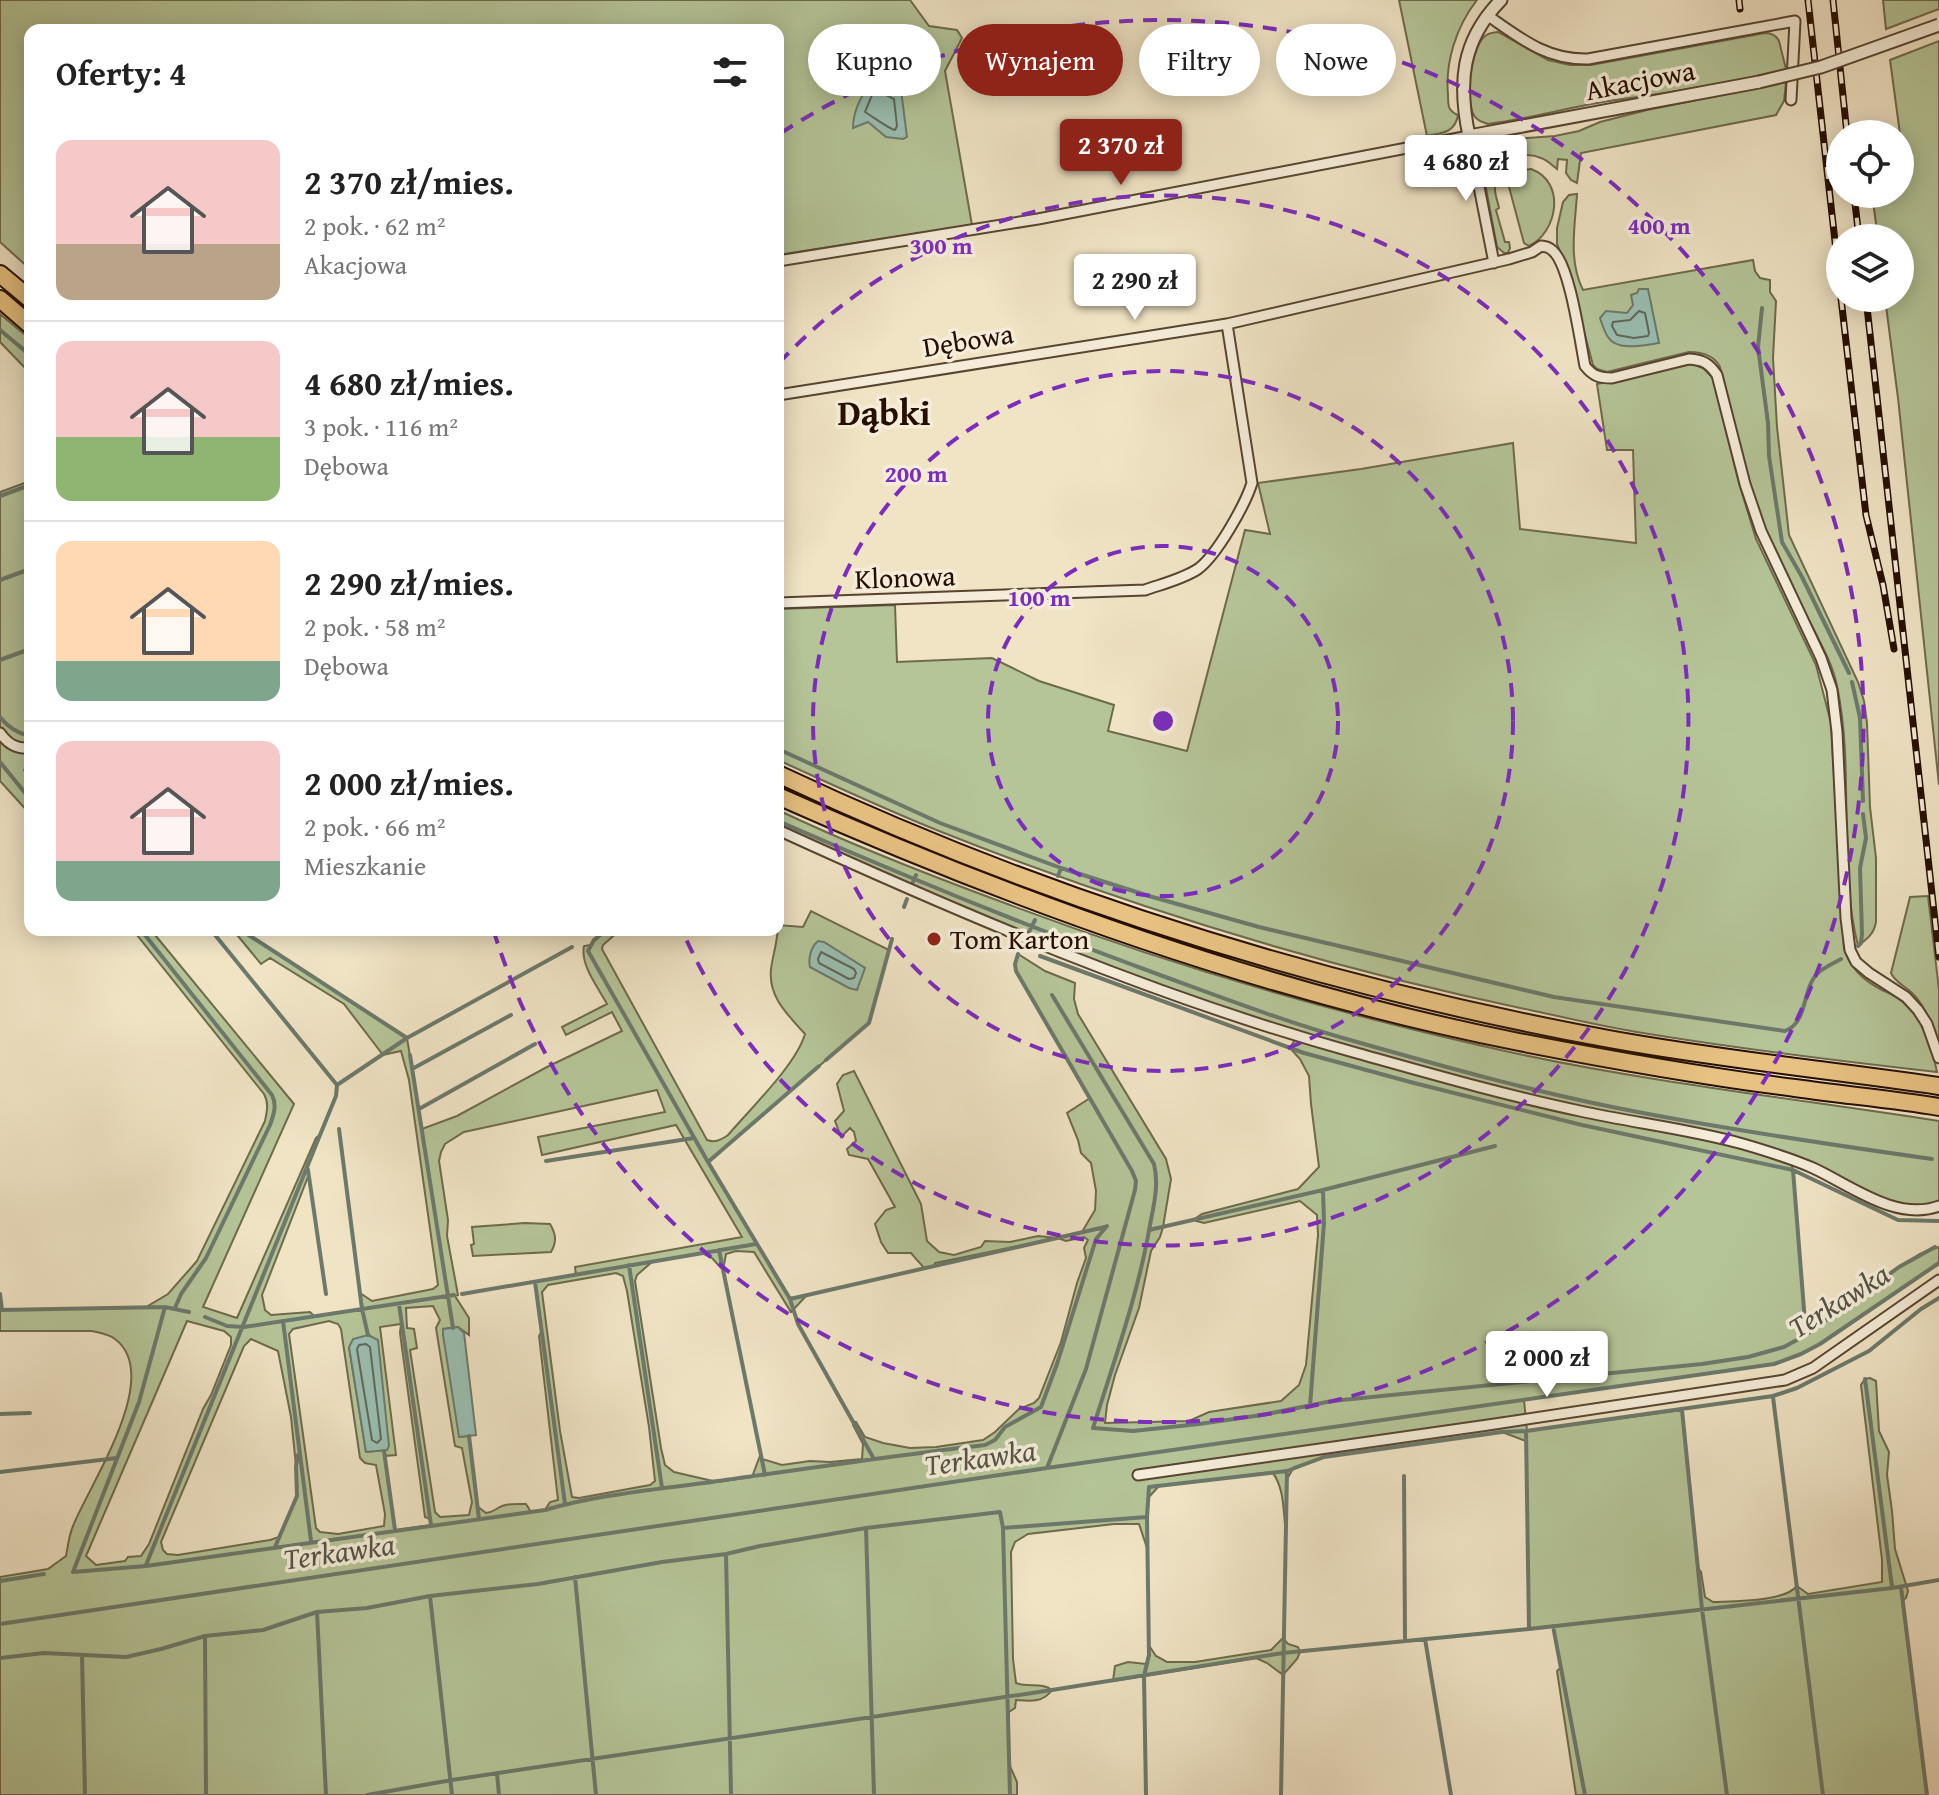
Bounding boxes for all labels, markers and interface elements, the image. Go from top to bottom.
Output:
chip: Kupno [808,24,941,96]
chip: Wynajem [957,24,1123,96]
chip: Filtry [1139,24,1260,96]
chip: Nowe [1276,24,1396,96]
text: Oferty: 4 [56,48,187,97]
street label: Akacjowa [1582,49,1699,110]
icon: filters [708,50,752,94]
pin: 2 370 zł [1038,119,1204,187]
map controls [1826,120,1914,312]
button: locate [1826,120,1914,208]
text: 2 370 zł [1078,125,1164,164]
pin: 4 680 zł [1383,135,1549,203]
text: 4 680 zł [1423,141,1509,180]
text: 2 370 zł/mies. [304,157,514,206]
icon: home [120,172,216,268]
text: 2 pok. · 62 m² [304,206,446,245]
text: 400 m [1627,208,1691,243]
button: layers [1826,224,1914,312]
text: 300 m [909,228,973,263]
text: Akacjowa [304,245,407,284]
pin: 2 290 zł [1052,254,1218,322]
text: 2 290 zł [1092,260,1178,299]
street label: Dębowa [920,312,1017,367]
text: 4 680 zł/mies. [304,358,514,407]
icon: home [120,373,216,469]
district label: Dąbki [837,385,931,438]
text: 3 pok. · 116 m² [304,407,458,446]
text: Dębowa [304,446,389,485]
text: 200 m [884,456,948,491]
street label: Klonowa [854,554,957,599]
text: 2 290 zł/mies. [304,558,514,607]
icon: home [120,573,216,669]
text: 100 m [1007,580,1071,615]
text: 2 pok. · 58 m² [304,607,446,646]
text: Dębowa [304,646,389,685]
centre of rings [1149,707,1177,735]
text: 2 000 zł/mies. [304,758,514,807]
icon: home [120,773,216,869]
text: 2 pok. · 66 m² [304,807,446,846]
text: Mieszkanie [304,846,426,885]
place label: Tom Karton [950,918,1089,959]
marker: Tom Karton [925,930,943,948]
water label: Terkawka [1779,1252,1898,1348]
pin: 2 000 zł [1464,1331,1630,1399]
text: 2 000 zł [1504,1337,1590,1376]
water label: Terkawka [921,1427,1039,1487]
water label: Terkawka [280,1521,398,1581]

